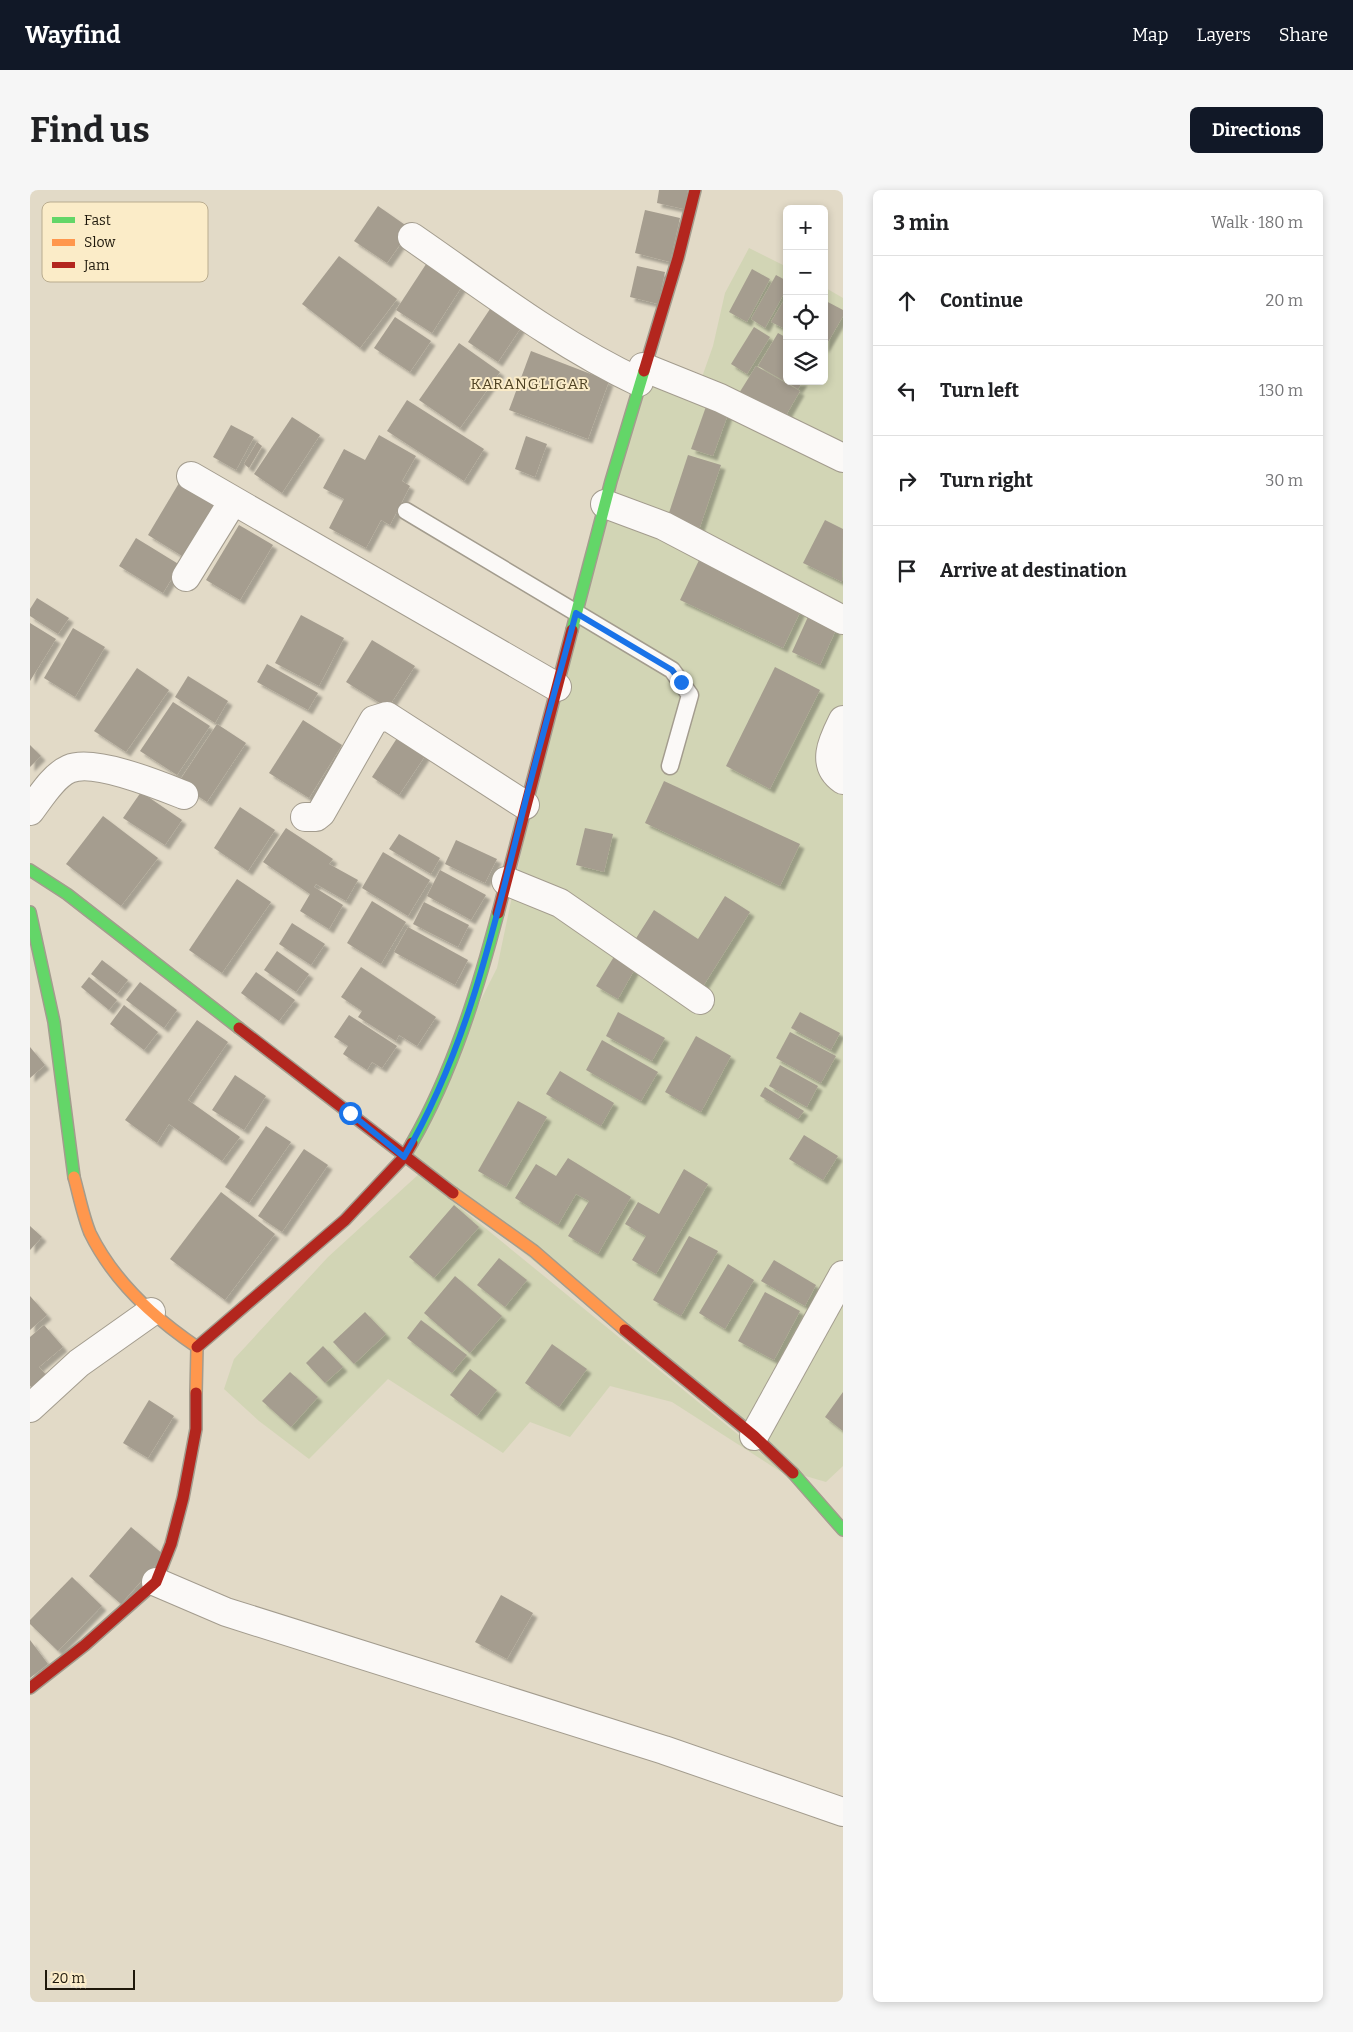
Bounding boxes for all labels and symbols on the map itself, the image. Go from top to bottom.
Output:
legend [42,202,208,282]
text: Fast [84,212,111,229]
text: Slow [84,234,116,251]
text: Jam [83,257,110,274]
district label: KARANGLIGAR [471,375,589,393]
route end [670,671,693,694]
route start [339,1102,362,1125]
scale bar [45,1967,135,1990]

